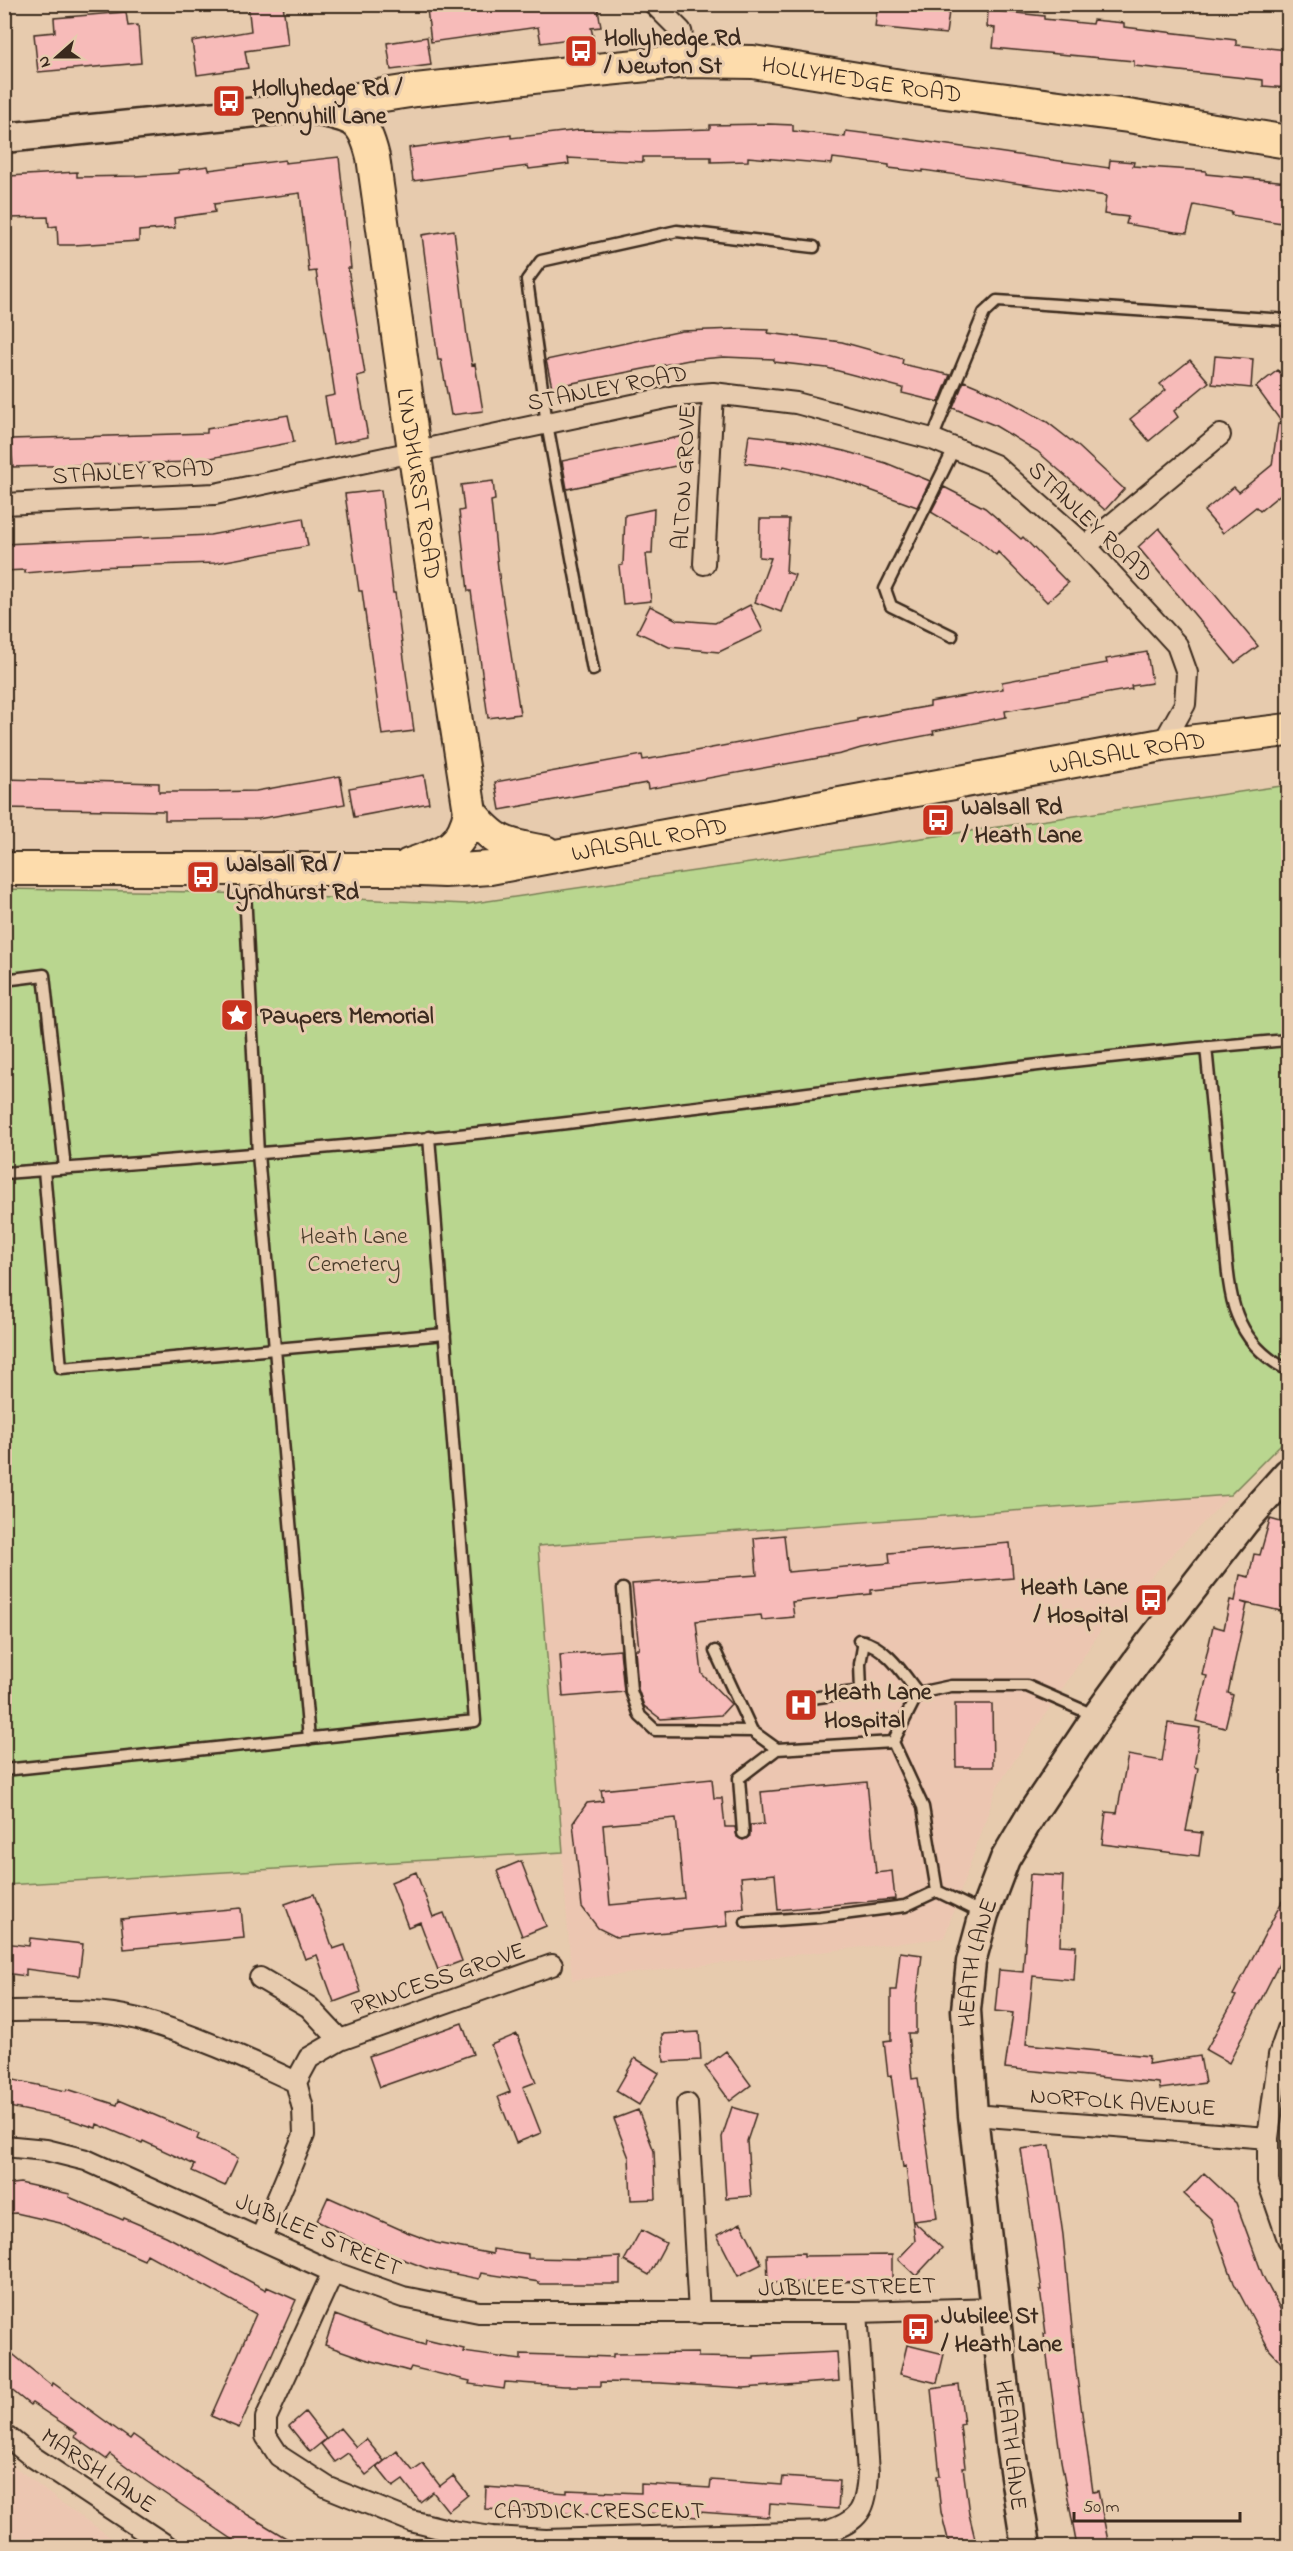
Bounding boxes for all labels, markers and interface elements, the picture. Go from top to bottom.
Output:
place label: Hollyhedge Rd / Newton St [603,22,742,85]
north arrow [27,27,87,87]
bus stop icon: Hollyhedge Rd / Newton St [563,33,599,69]
street label: HOLLYHEDGE ROAD [759,49,964,114]
text: N [32,52,58,71]
place label: Hollyhedge Rd / Pennyhill Lane [252,72,403,136]
bus stop icon: Hollyhedge Rd / Pennyhill Lane [211,83,247,119]
street label: STANLEY ROAD [524,357,690,422]
street label: LYNDHURST ROAD [386,386,449,582]
street label: ALTON GROVE [664,404,707,551]
street label: STANLEY ROAD [51,452,215,495]
street label: STANLEY ROAD [1019,454,1160,592]
street label: WALSALL ROAD [1047,725,1208,785]
place label: Walsall Rd / Heath Lane [960,791,1083,854]
bus stop icon: Walsall Rd / Heath Lane [920,802,956,838]
street label: WALSALL ROAD [569,810,731,873]
place label: Walsall Rd / Lyndhurst Rd [226,848,360,912]
bus stop icon: Walsall Rd / Lyndhurst Rd [185,859,221,895]
place icon: Paupers Memorial [219,997,255,1033]
place label: Paupers Memorial [260,1000,434,1035]
park label: Heath Lane Cemetery [300,1220,408,1284]
place label: Heath Lane / Hospital [1020,1571,1129,1634]
bus stop icon: Heath Lane / Hospital [1133,1582,1169,1618]
place label: Heath Lane Hospital [824,1676,933,1739]
hospital icon: Heath Lane Hospital [783,1687,819,1723]
street label: HEATH LANE [951,1894,1008,2028]
street label: PRINCESS GROVE [347,1934,531,2027]
street label: NORFOLK AVENUE [1029,2080,1217,2127]
street label: JUBILEE STREET [229,2185,407,2287]
street label: JUBILEE STREET [758,2269,937,2308]
place label: Jubilee St / Heath Lane [940,2300,1063,2363]
bus stop icon: Jubilee St / Heath Lane [900,2311,936,2347]
street label: HEATH LANE [984,2378,1035,2513]
street label: MARSH LANE [33,2421,162,2524]
scale bar [1074,2485,1240,2523]
street label: CADDICK CRESCENT [494,2495,704,2530]
text: 50 m [1083,2495,1120,2521]

